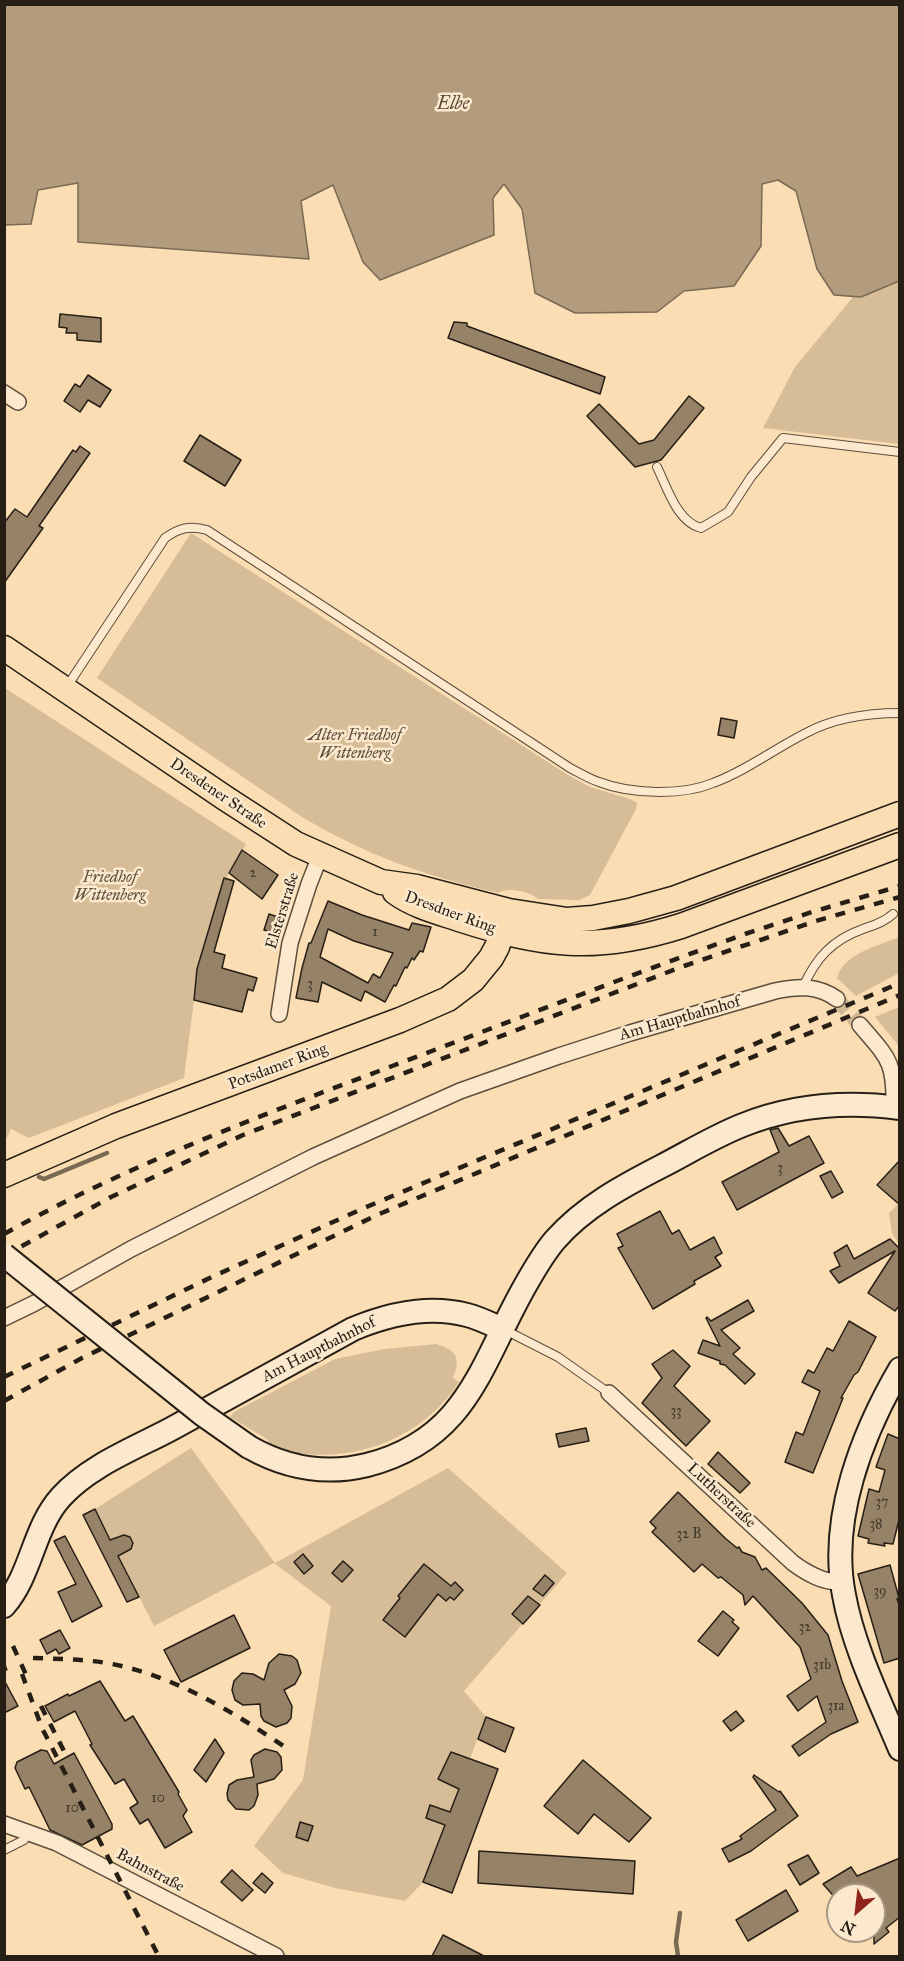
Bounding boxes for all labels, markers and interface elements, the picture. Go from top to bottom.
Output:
water label: Elbe [437,94,469,116]
park label: Alter Friedhof Wittenberg [308,726,402,764]
street label: Dresdener Straße [166,754,270,834]
house number: 2 [250,866,256,882]
park label: Friedhof Wittenberg [74,868,146,906]
street label: Elsterstraße [262,870,304,952]
street label: Dresdner Ring [402,888,498,938]
house number: 1 [372,925,378,941]
house number: 3 [307,977,313,993]
street label: Am Hauptbahnhof [617,993,743,1045]
street label: Potsdamer Ring [226,1039,330,1095]
house number: 3 [777,1161,783,1177]
street label: Am Hauptbahnhof [259,1313,379,1387]
house number: 33 [670,1404,682,1420]
street label: Lutherstraße [683,1459,759,1533]
house number: 37 [875,1495,889,1511]
house number: 38 [869,1517,883,1533]
house number: 32 B [677,1527,701,1543]
house number: 39 [873,1584,887,1600]
house number: 32 [799,1620,811,1636]
house number: 31b [813,1658,831,1674]
house number: 31a [827,1699,845,1715]
house number: 10 [151,1791,165,1807]
house number: 10 [65,1801,79,1817]
street label: Bahnstraße [113,1845,187,1897]
north arrow [826,1883,886,1943]
text: N [838,1916,859,1939]

